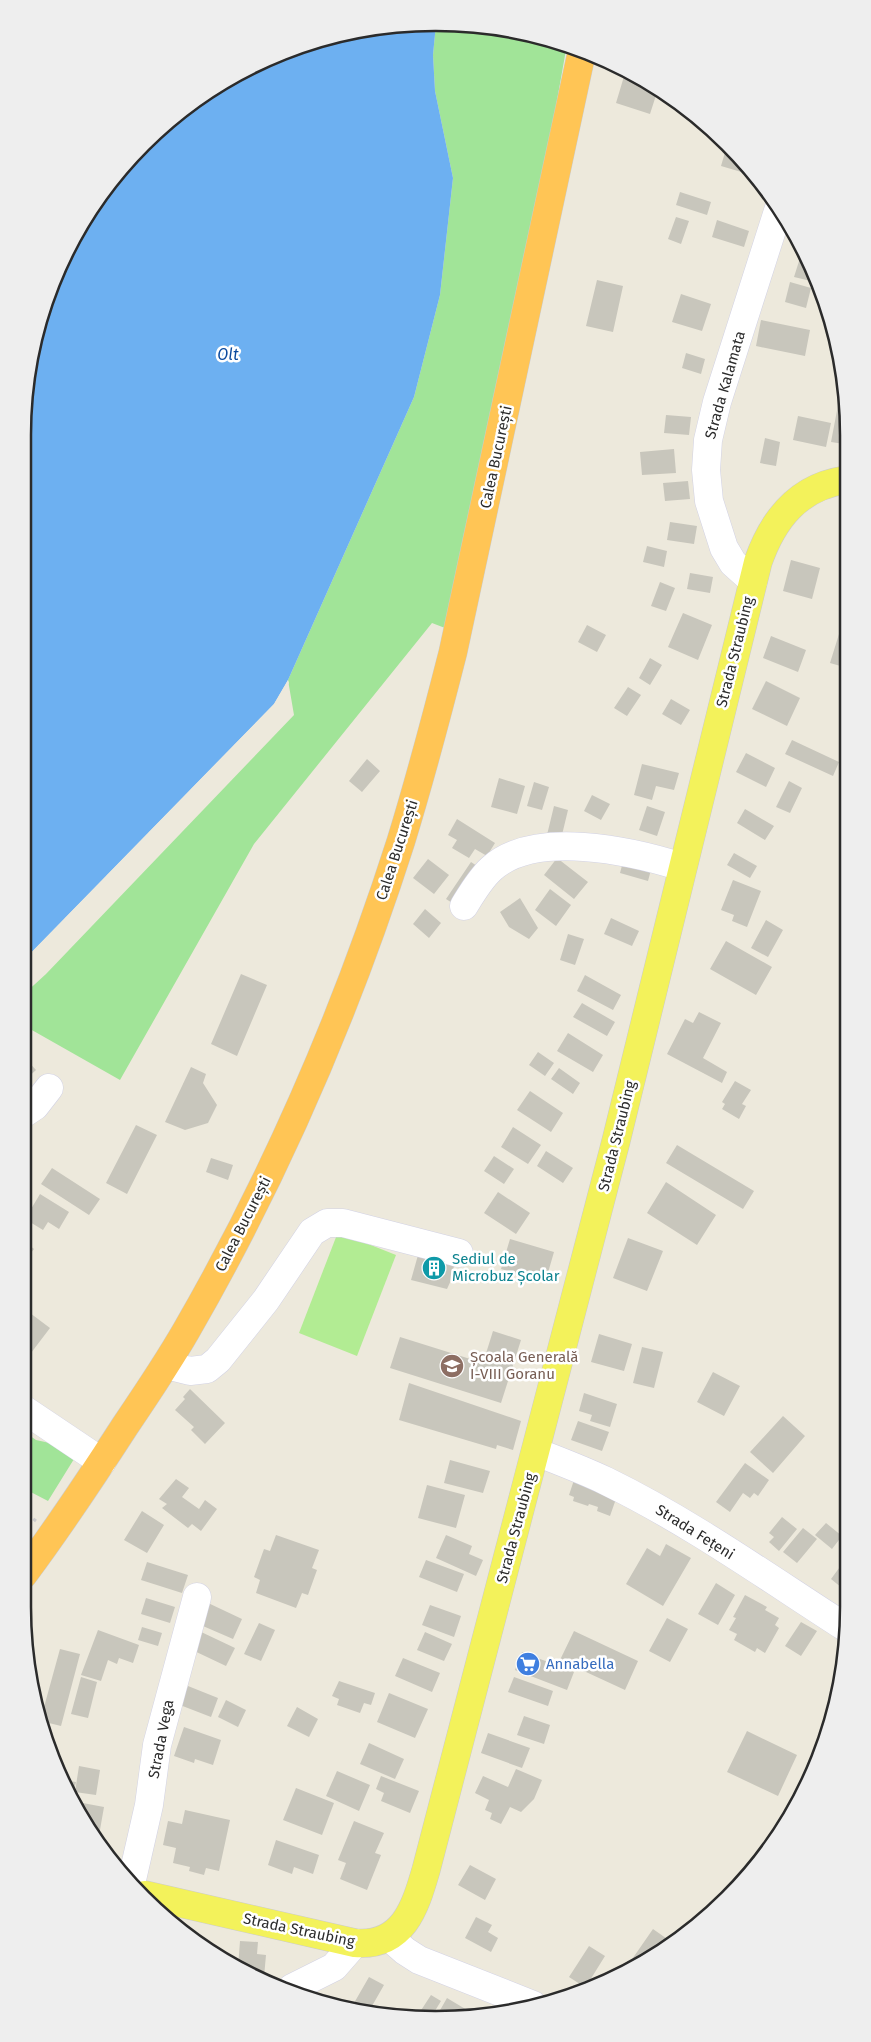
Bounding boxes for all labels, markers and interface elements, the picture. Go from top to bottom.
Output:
street label: Strada Kalamata [701,329,749,441]
water label: Olt [217,345,239,364]
street label: Calea București [476,404,517,510]
street label: Strada Straubing [713,595,758,709]
street label: Calea București [372,798,423,903]
street label: Strada Straubing [595,1079,640,1193]
street label: Calea București [211,1173,276,1275]
place label: Sediul de Microbuz Școlar [452,1250,560,1286]
building icon: Sediul de Microbuz Școlar [421,1255,447,1281]
place label: Școala Generală I-VIII Goranu [470,1348,578,1383]
school or university icon: Școala Generală I-VIII Goranu [439,1353,465,1379]
street label: Strada Straubing [493,1471,539,1585]
street label: Strada Fețeni [652,1501,738,1564]
supermarket icon: Annabella [515,1651,541,1677]
place label: Annabella [546,1655,614,1673]
street label: Strada Vega [145,1698,177,1780]
street label: Strada Straubing [242,1909,357,1951]

